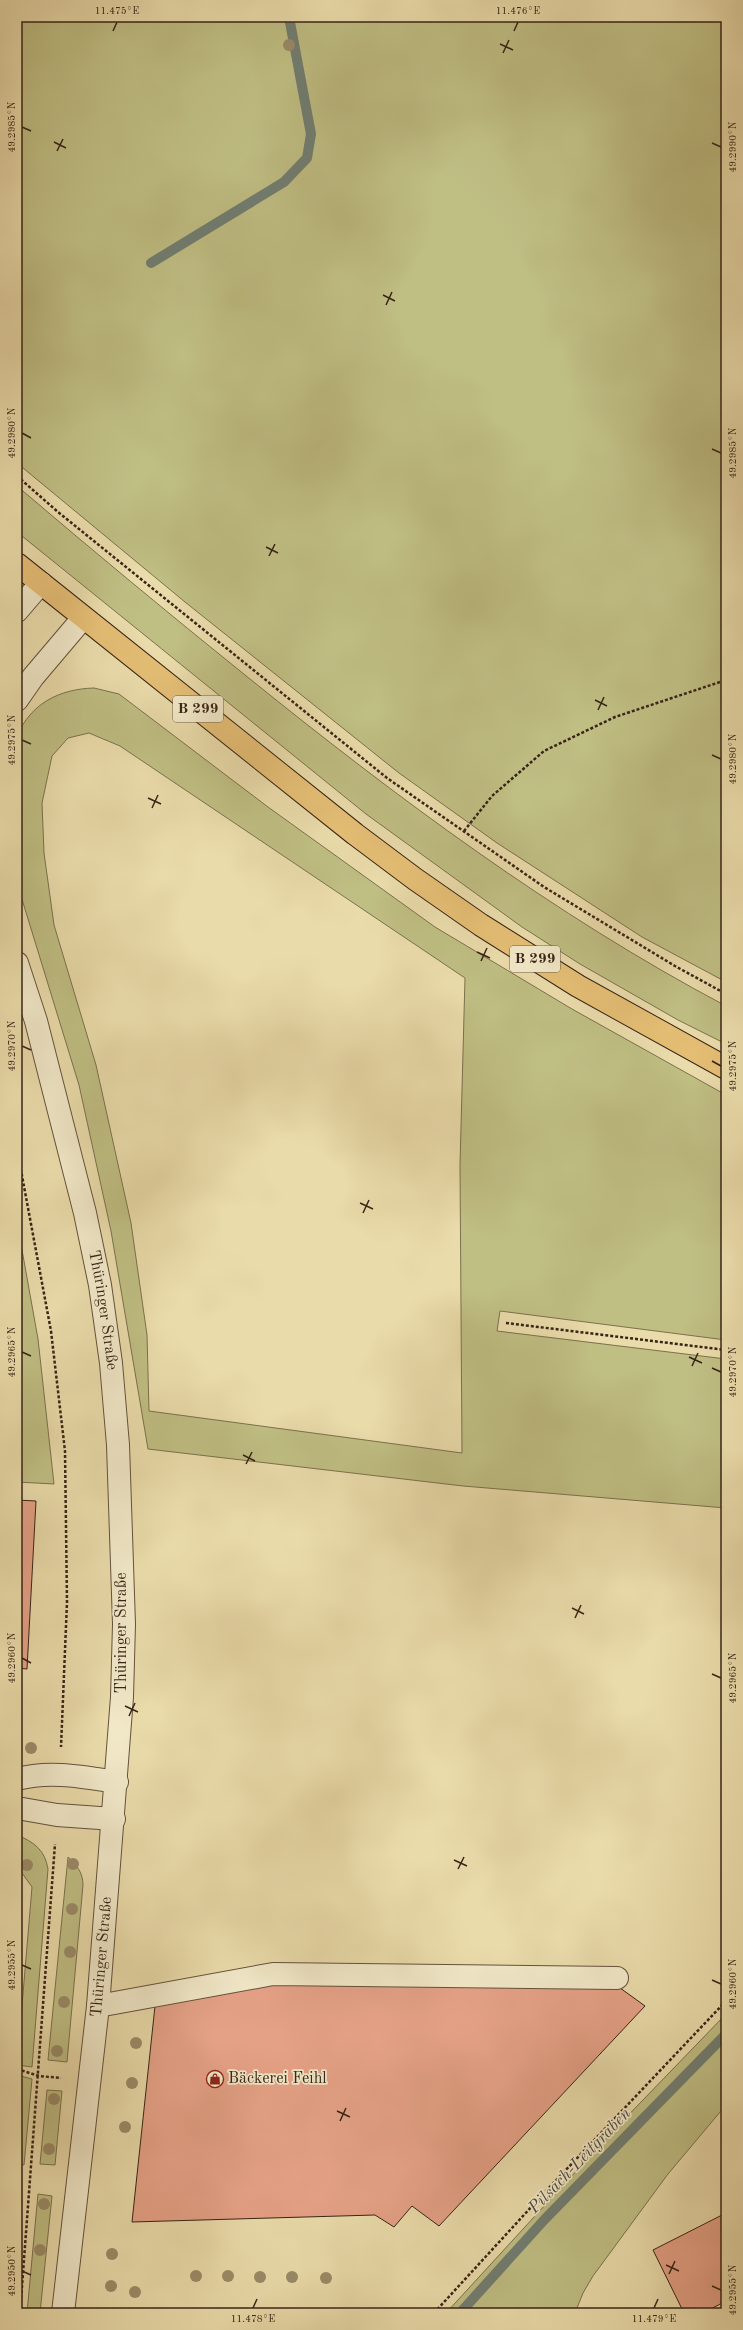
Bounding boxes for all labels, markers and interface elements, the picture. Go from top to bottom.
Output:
text: 11.475°E [95,6,139,16]
text: 11.476°E [496,6,540,16]
text: 49.2985°N [7,101,17,153]
text: 49.2990°N [728,121,738,173]
text: 49.2980°N [7,407,17,459]
text: 49.2985°N [728,427,738,479]
road number: B 299 [173,696,223,722]
text: 49.2975°N [7,714,17,766]
text: 49.2980°N [728,733,738,785]
road number: B 299 [510,946,560,972]
text: 49.2970°N [7,1020,17,1072]
text: 49.2975°N [728,1040,738,1092]
street label: Thüringer Straße [85,1249,120,1371]
text: 49.2965°N [7,1326,17,1378]
text: 49.2970°N [728,1346,738,1398]
street label: Thüringer Straße [114,1573,130,1694]
text: 49.2960°N [7,1632,17,1684]
text: 49.2965°N [728,1652,738,1704]
street label: Thüringer Straße [89,1896,115,2018]
text: 49.2955°N [7,1939,17,1991]
text: 49.2960°N [728,1958,738,2010]
shop icon: Bäckerei Feihl [205,2069,225,2089]
place label: Bäckerei Feihl [228,2071,327,2087]
water label: Pilsach-Leitgraben [525,2105,635,2218]
text: 49.2950°N [7,2245,17,2297]
text: 49.2955°N [728,2264,738,2316]
text: 11.478°E [231,2314,275,2324]
text: 11.479°E [632,2314,676,2324]

